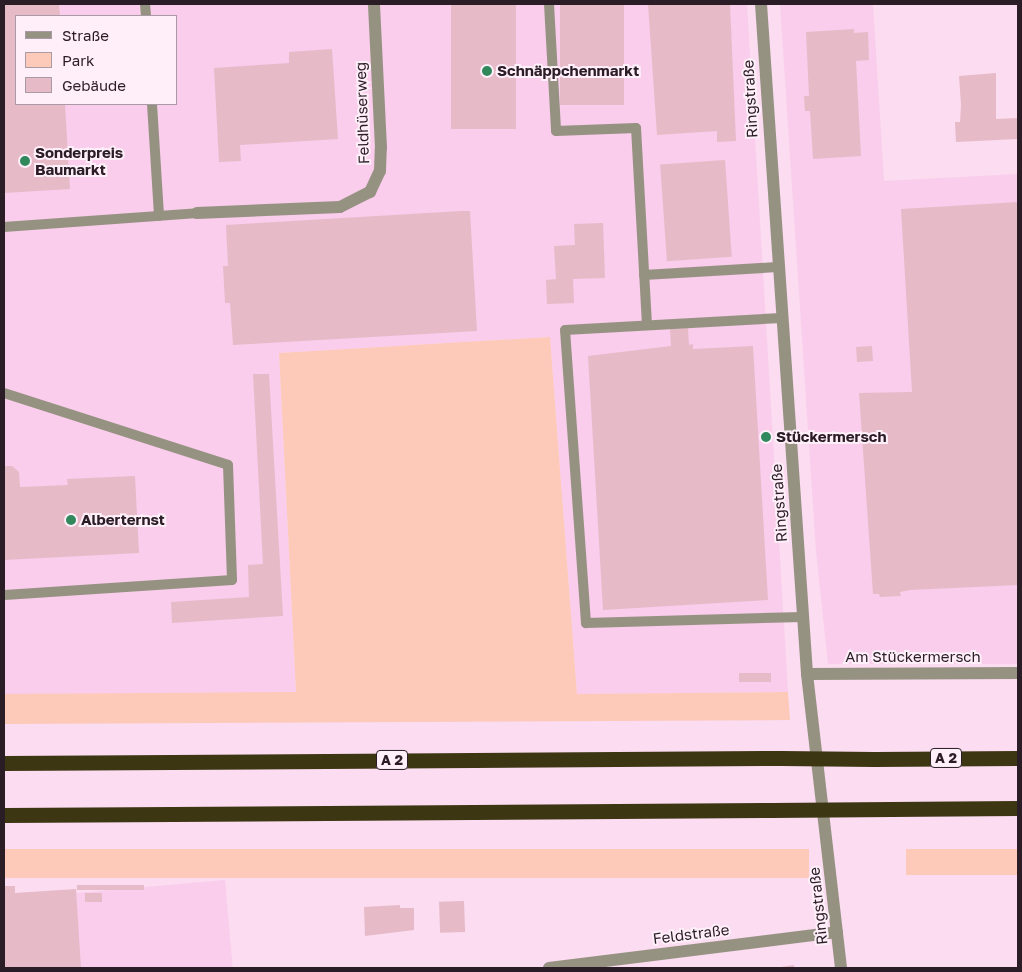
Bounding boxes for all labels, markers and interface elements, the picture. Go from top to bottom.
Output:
legend [15,15,178,105]
text: Straße [62,26,109,44]
text: Park [62,51,94,69]
street label: Ringstraße [739,59,761,139]
street label: Feldhüserweg [351,62,373,164]
place label: Schnäppchenmarkt [497,62,639,80]
marker: Schnäppchenmarkt [481,65,493,77]
text: Gebäude [62,76,126,94]
place label: Sonderpreis Baumarkt [35,143,123,178]
marker: Sonderpreis Baumarkt [19,155,31,167]
place label: Stückermersch [776,428,886,446]
marker: Stückermersch [760,431,772,443]
street label: Ringstraße [767,463,791,543]
place label: Alberternst [81,511,165,529]
marker: Alberternst [65,514,77,526]
street label: Am Stückermersch [845,648,981,666]
road number: A 2 [930,746,962,770]
road number: A 2 [376,748,408,772]
street label: Ringstraße [805,866,831,946]
street label: Feldstraße [652,920,730,948]

